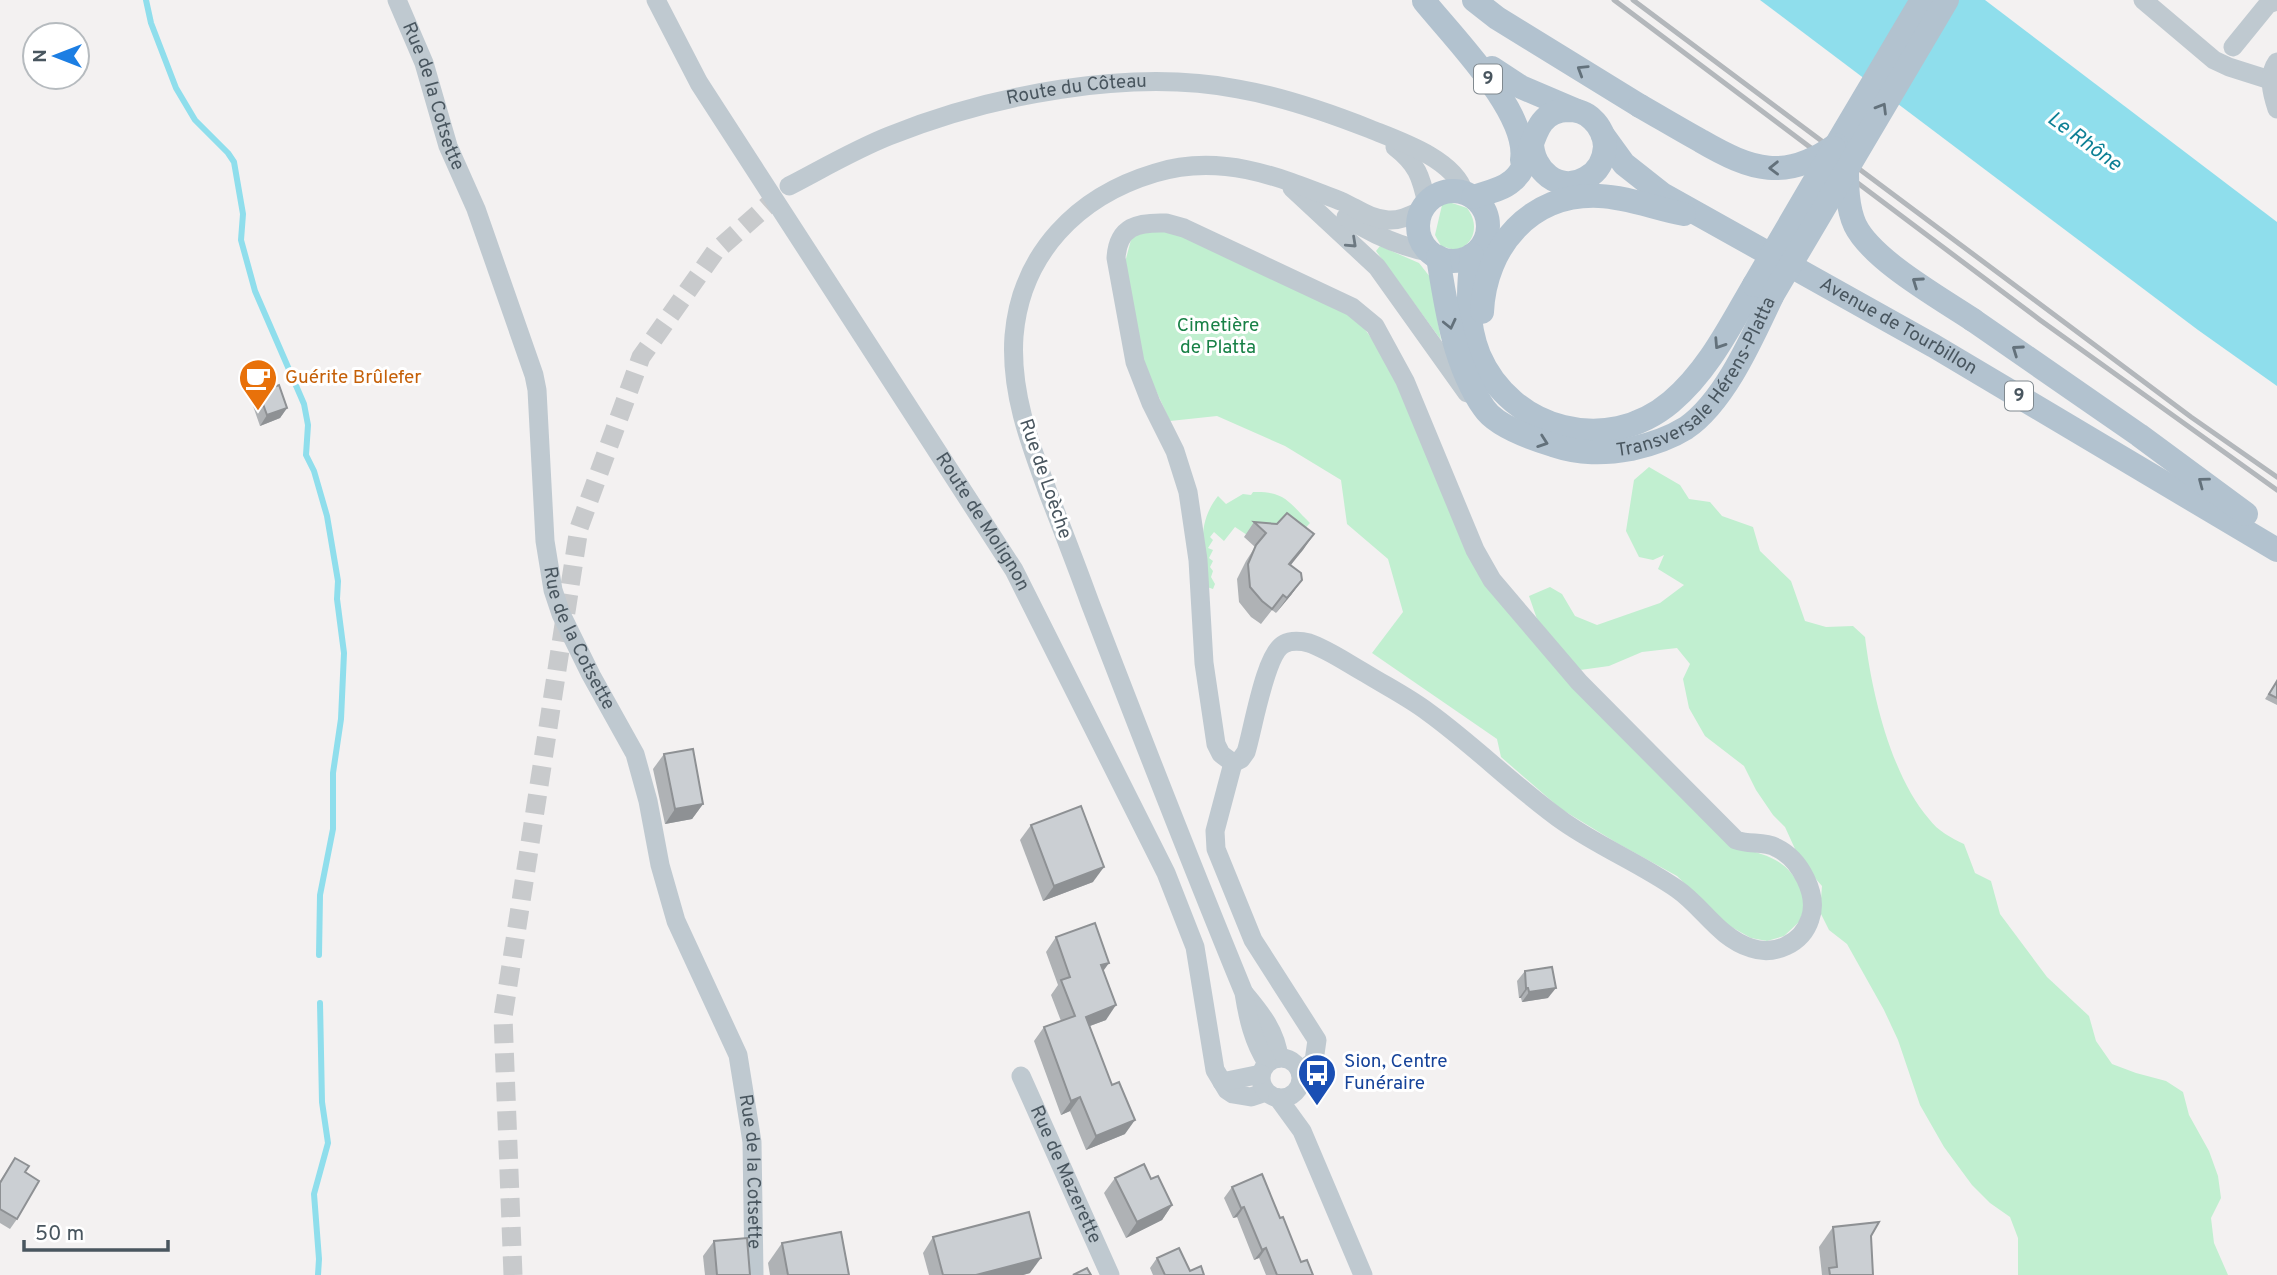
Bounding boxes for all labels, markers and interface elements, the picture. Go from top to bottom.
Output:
street label: Rue de la Cotsette [396,19,469,174]
north arrow [21,21,91,91]
text: N [29,49,53,63]
road number: 9 [1474,64,1502,94]
one-way arrow [1577,65,1590,78]
street label: Route du Côteau [1004,70,1147,111]
one-way arrow [1874,102,1887,115]
water label: Le Rhône [2042,106,2127,179]
one-way arrow [1768,160,1778,176]
one-way arrow [1344,235,1357,248]
street label: Avenue de Tourbillon [1815,272,1981,381]
one-way arrow [1912,278,1925,290]
street label: Transversale Hérens-Platta [1615,293,1782,463]
park label: Cimetière de Platta [1177,314,1259,360]
one-way arrow [1442,318,1456,330]
one-way arrow [1715,336,1727,349]
one-way arrow [2012,346,2025,358]
cafe icon: Guérite Brûlefer [237,357,279,412]
place label: Guérite Brûlefer [285,366,422,390]
road number: 9 [2005,382,2033,410]
street label: Rue de Loèche [1013,416,1077,542]
one-way arrow [1537,434,1549,448]
street label: Route de Molignon [929,448,1035,595]
one-way arrow [2198,477,2210,490]
street label: Rue de la Cotsette [537,565,620,714]
place label: Sion, Centre Funéraire [1344,1050,1447,1096]
bus stop icon: Sion, Centre Funéraire [1296,1052,1338,1107]
street label: Rue de la Cotsette [733,1093,766,1249]
street label: Rue de Mazerette [1024,1102,1106,1247]
scale bar [24,1208,168,1252]
text: 50 m [35,1221,84,1248]

